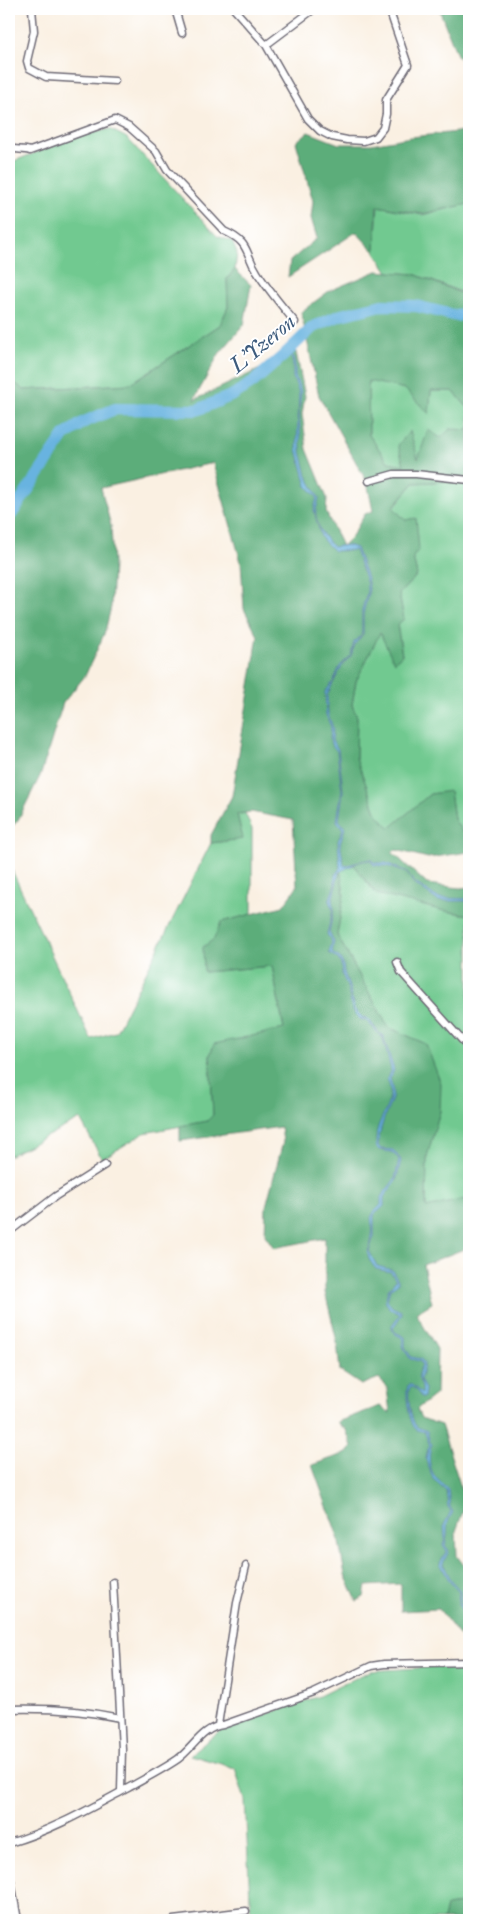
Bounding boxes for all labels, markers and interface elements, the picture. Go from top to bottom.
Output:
water label: L'Yzeron [223,308,301,380]

